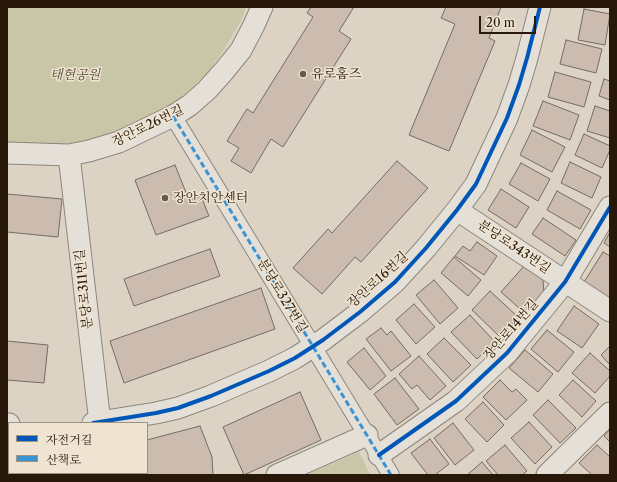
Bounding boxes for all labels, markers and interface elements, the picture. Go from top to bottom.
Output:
scale bar [481,8,538,34]
text: 20 m [486,15,515,30]
place label: 유로홈즈 [311,66,361,82]
park label: 태현공원 [50,67,100,83]
marker: 유로홈즈 [298,69,308,79]
street label: 장안로26번길 [110,102,186,150]
place label: 장안치안센터 [173,190,248,206]
marker: 장안치안센터 [160,193,170,203]
street label: 분당로343번길 [475,217,553,277]
street label: 분당로311번길 [72,248,96,330]
street label: 장안로16번길 [345,249,411,311]
street label: 분당로327번길 [254,256,310,336]
street label: 장안로14번길 [480,296,542,364]
legend [8,422,148,474]
text: 자전거길 [46,432,92,447]
text: 산책로 [46,452,81,467]

